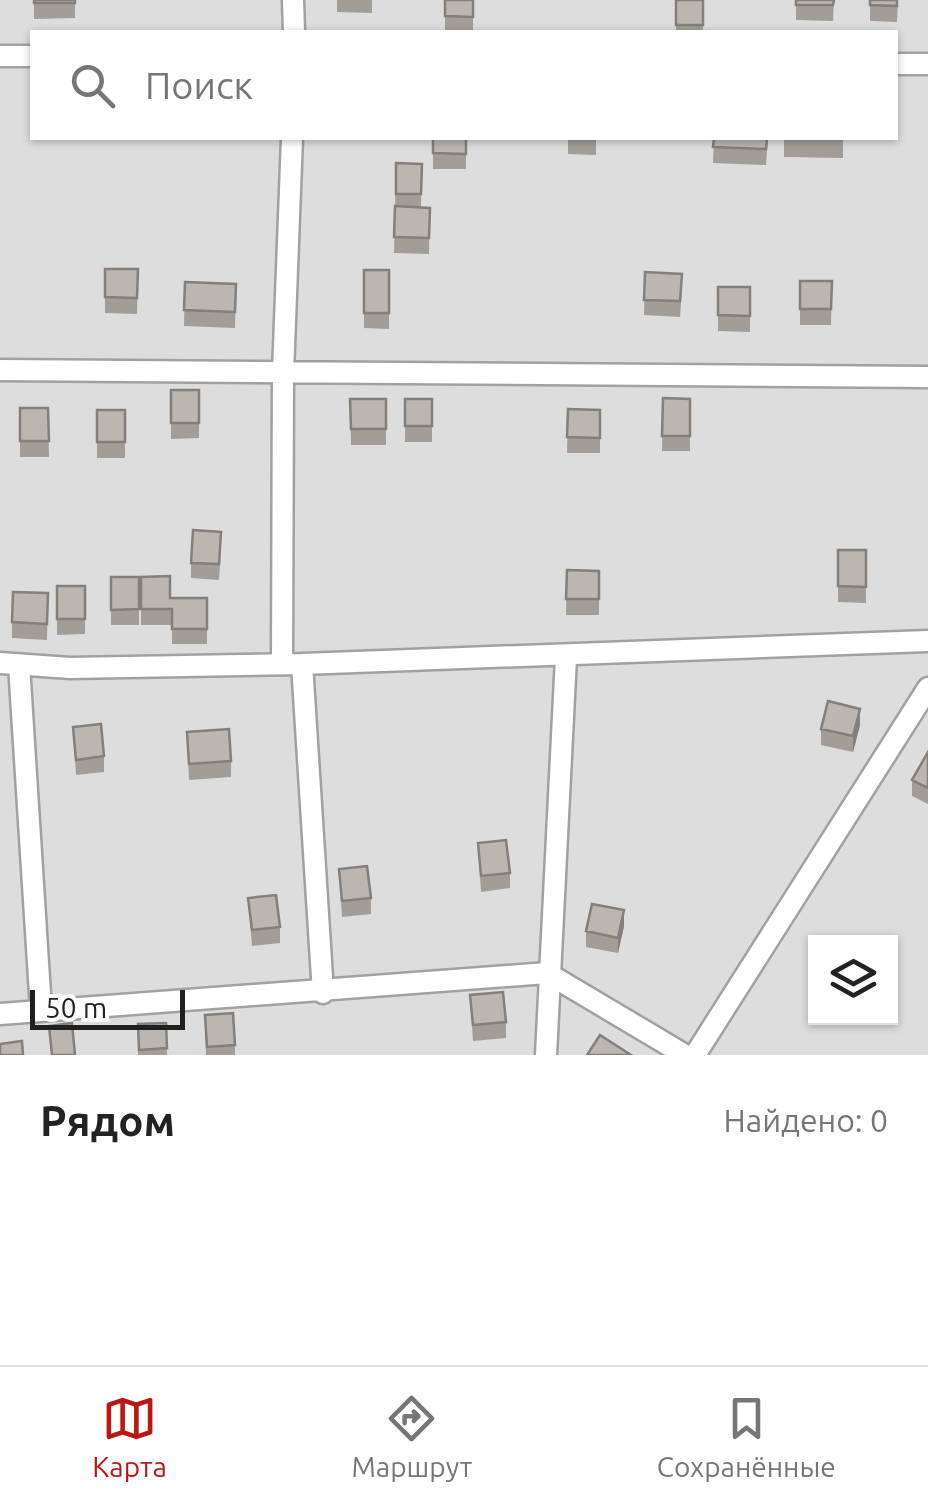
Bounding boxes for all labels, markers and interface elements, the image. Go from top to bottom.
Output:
search box [30,30,898,140]
icon: search [65,58,120,113]
text: Поиск [145,64,253,106]
map controls [808,935,898,1025]
button: layers [808,935,898,1025]
scale bar [30,985,185,1030]
text: 50 m [45,992,107,1023]
text: Рядом [40,1097,175,1144]
text: Найдено: 0 [723,1102,888,1138]
tab: Карта [92,1391,167,1482]
tab: Маршрут [351,1391,472,1482]
tab: Сохранённые [657,1391,836,1482]

